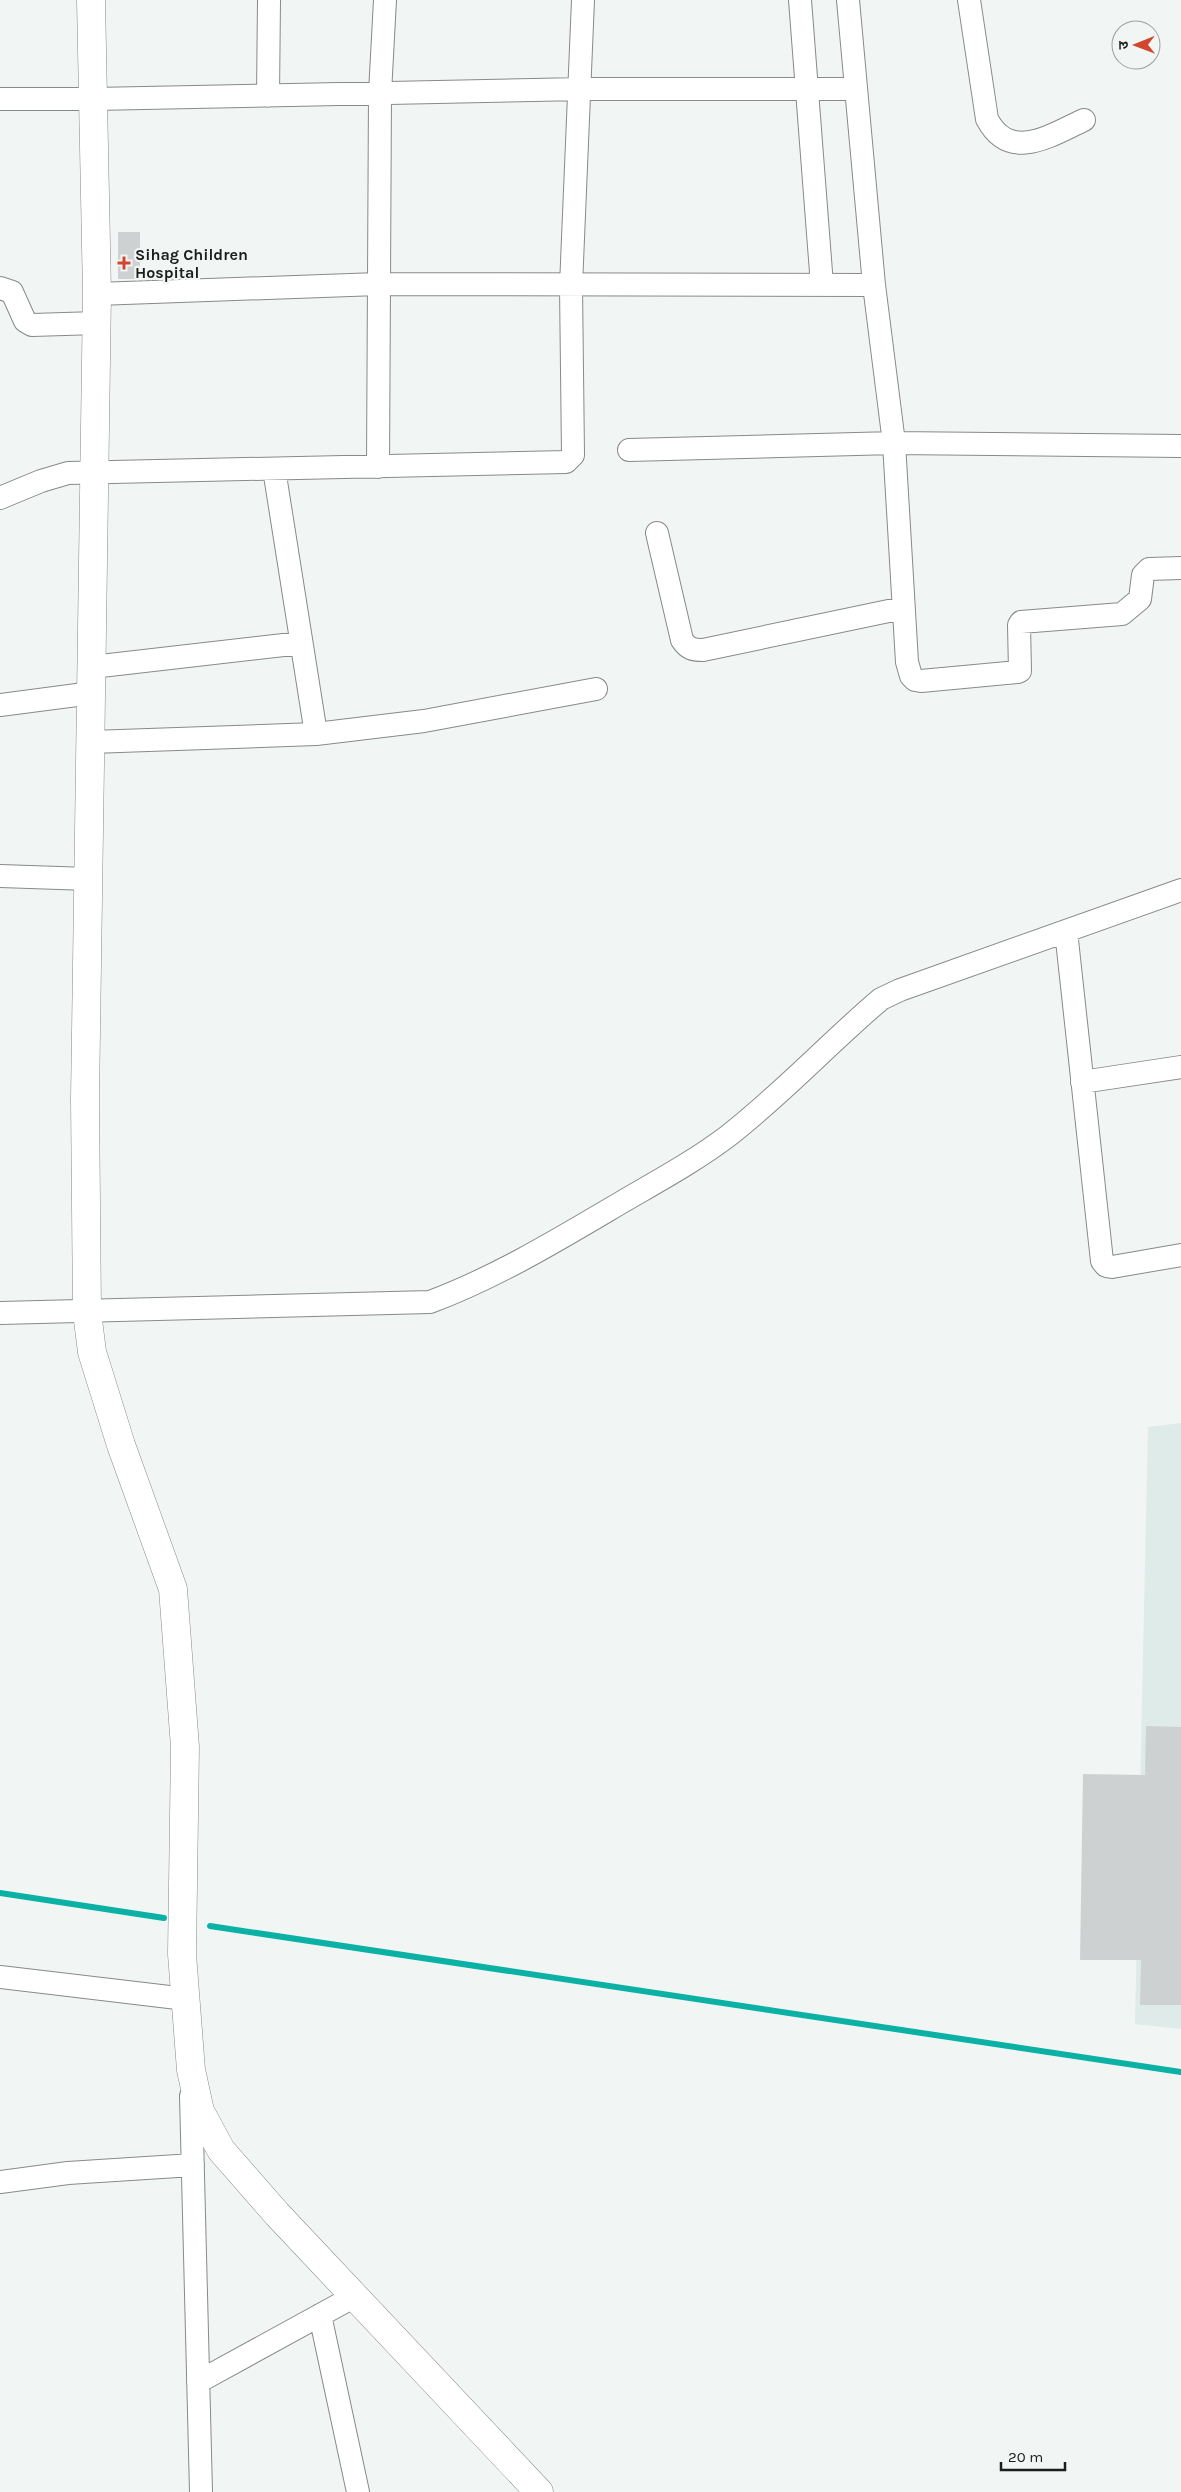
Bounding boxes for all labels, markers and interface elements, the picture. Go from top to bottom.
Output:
north arrow [1111,20,1161,70]
text: उ [1115,40,1132,49]
place label: Sihag Children Hospital [135,245,248,282]
marker: Sihag Children Hospital [117,256,131,270]
scale bar [1001,2440,1065,2472]
text: 20 m [1008,2448,1043,2466]

